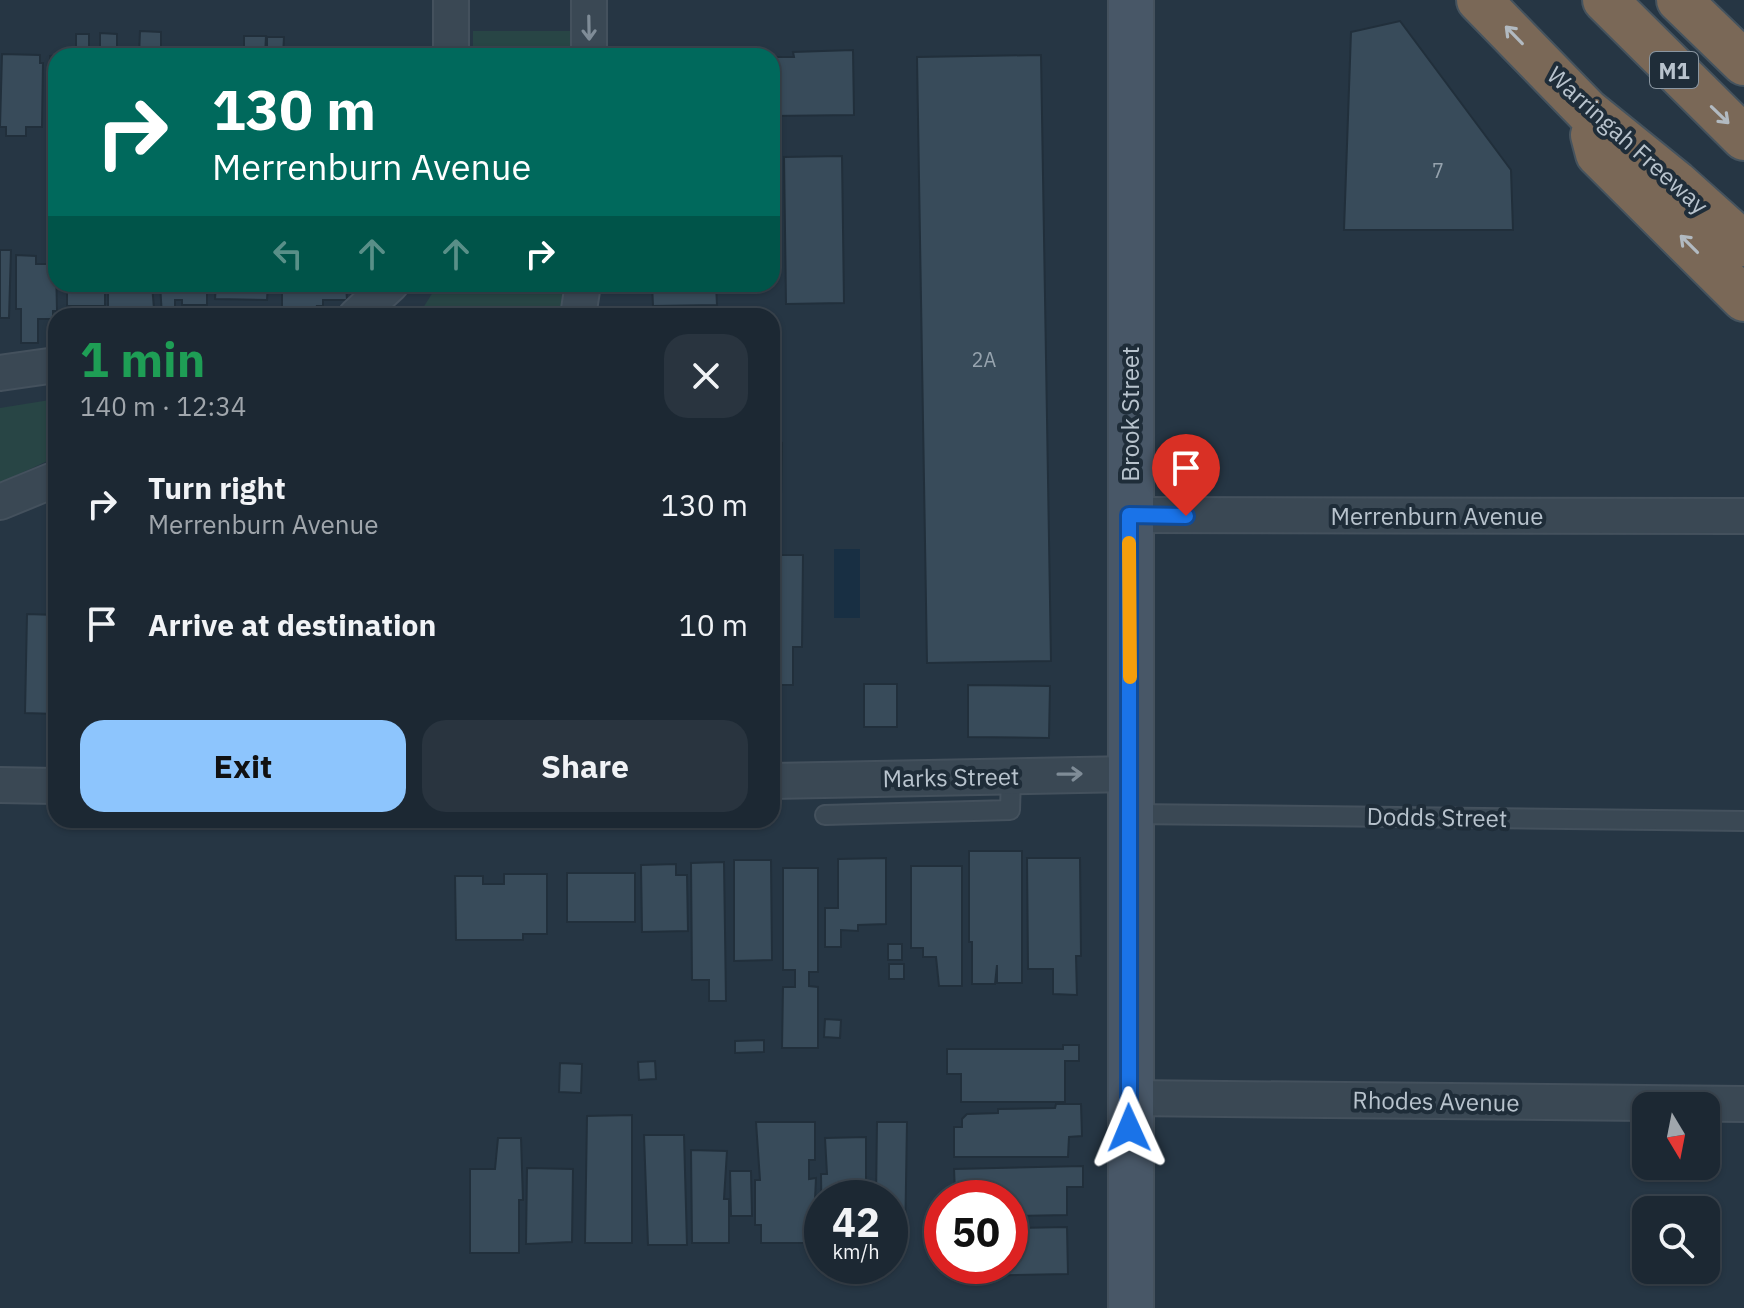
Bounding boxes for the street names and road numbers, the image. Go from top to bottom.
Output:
road number: M1 [1650,52,1698,88]
street label: Warringah Freeway [1541,59,1716,221]
street label: Brook Street [1114,346,1146,482]
street label: Merrenburn Avenue [1331,500,1543,532]
street label: Marks Street [882,760,1020,794]
street label: Dodds Street [1366,800,1508,834]
street label: Rhodes Avenue [1352,1084,1520,1118]

